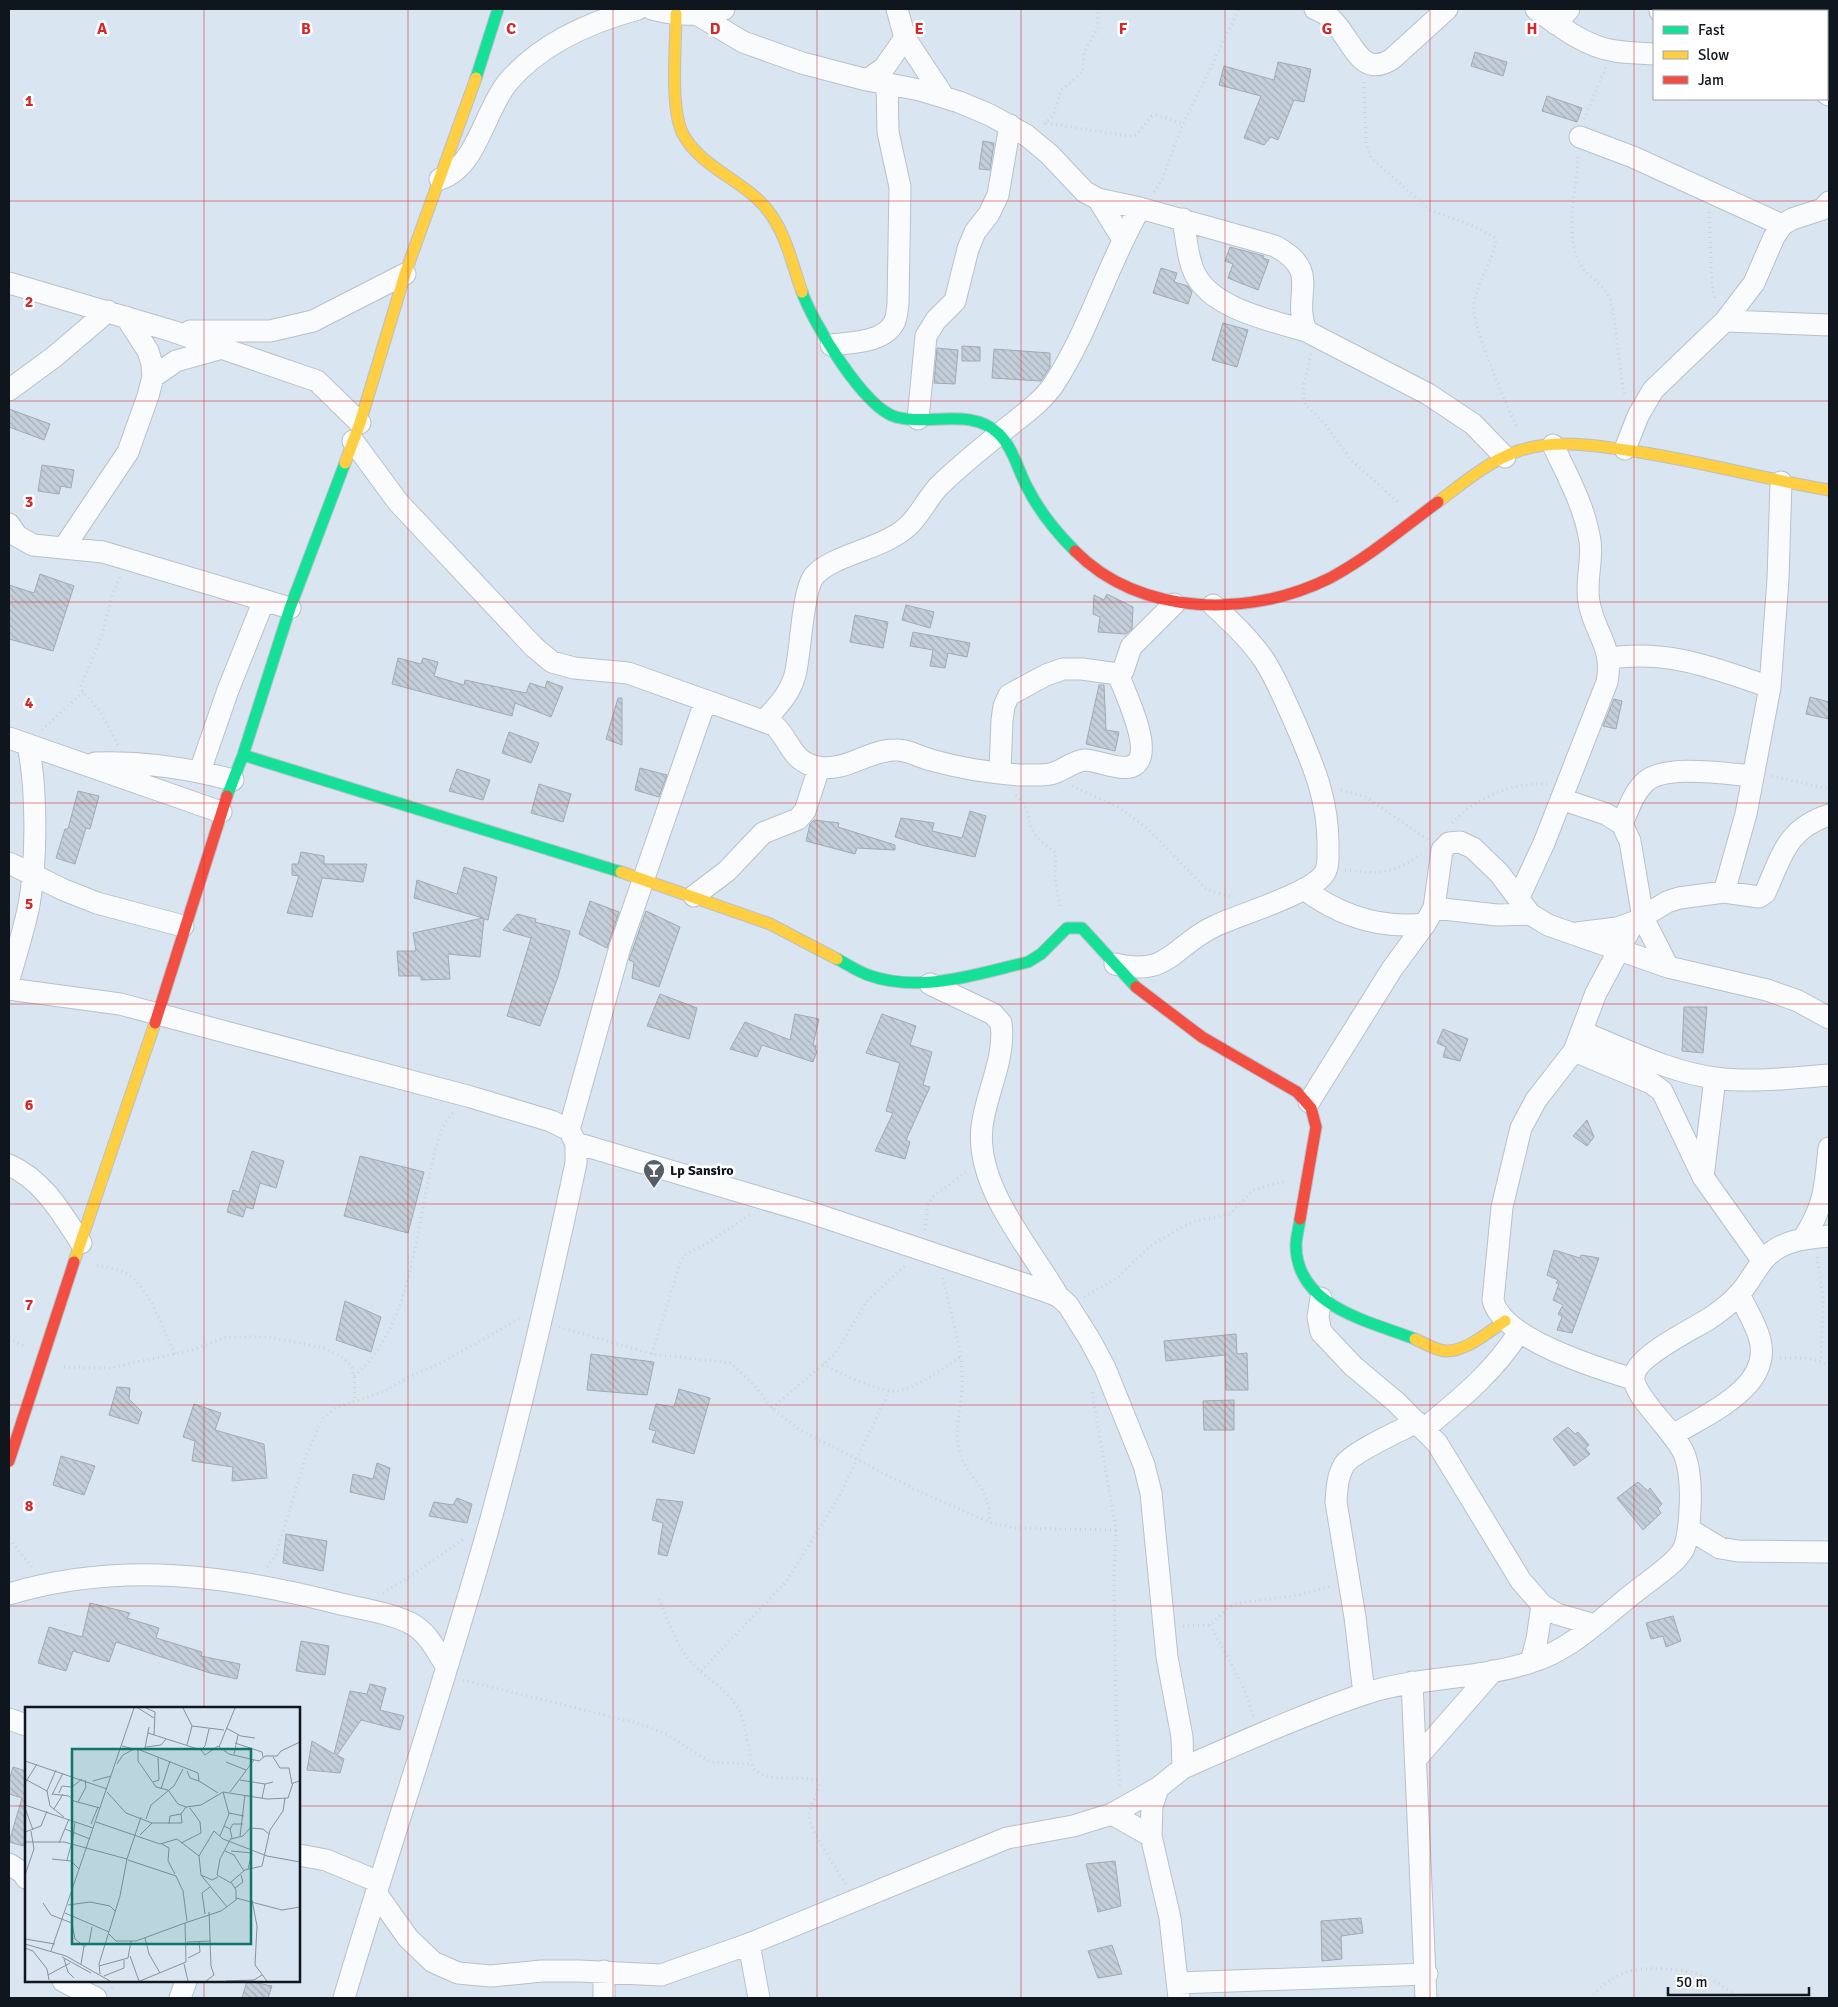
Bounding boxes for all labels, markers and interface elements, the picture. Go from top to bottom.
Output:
legend [1653,10,1828,100]
text: A [97,19,108,39]
text: B [301,19,311,39]
text: C [506,19,516,39]
text: D [710,19,721,39]
text: E [914,19,924,39]
text: F [1119,19,1128,39]
text: G [1322,19,1332,39]
text: H [1527,19,1537,39]
text: Fast [1698,21,1725,39]
text: Slow [1698,46,1729,64]
text: Jam [1698,71,1724,89]
text: 1 [25,91,34,111]
text: 2 [25,292,33,312]
text: 3 [25,492,33,512]
text: 4 [25,693,34,713]
text: 5 [25,894,33,914]
text: 6 [25,1095,34,1115]
bar icon: Lp Sansiro [642,1158,666,1189]
place label: Lp Sansiro [670,1162,734,1179]
text: 7 [25,1295,34,1315]
text: 8 [25,1496,34,1516]
inset map [25,1707,300,1982]
scale bar [1668,1964,1809,1996]
text: 50 m [1676,1973,1707,1991]

